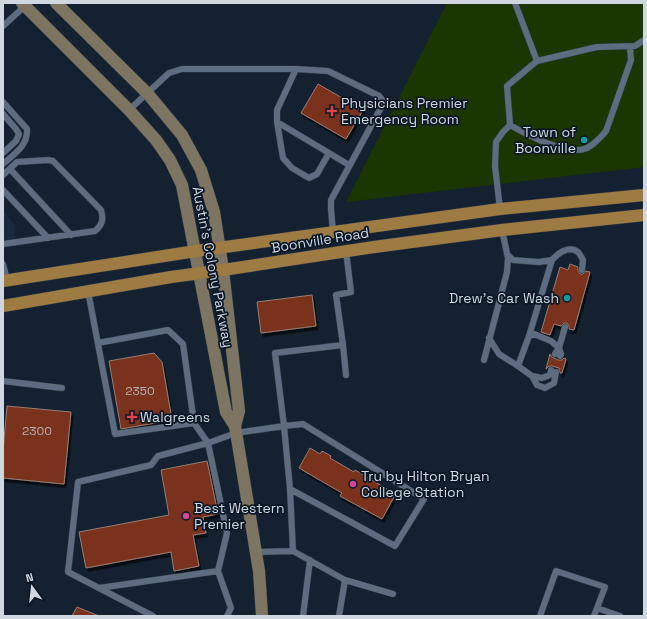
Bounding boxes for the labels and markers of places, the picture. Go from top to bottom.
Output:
place label: Physicians Premier Emergency Room [341,94,467,128]
marker: Physicians Premier Emergency Room [326,105,338,117]
place label: Town of Boonville [515,123,576,157]
marker: Town of Boonville [579,135,589,145]
place label: Drew's Car Wash [449,289,559,307]
marker: Drew's Car Wash [562,293,572,303]
place label: Walgreens [140,408,210,426]
marker: Walgreens [127,412,137,422]
place label: Tru by Hilton Bryan College Station [361,467,490,501]
marker: Tru by Hilton Bryan College Station [348,479,358,489]
place label: Best Western Premier [194,499,285,533]
marker: Best Western Premier [181,511,191,521]

